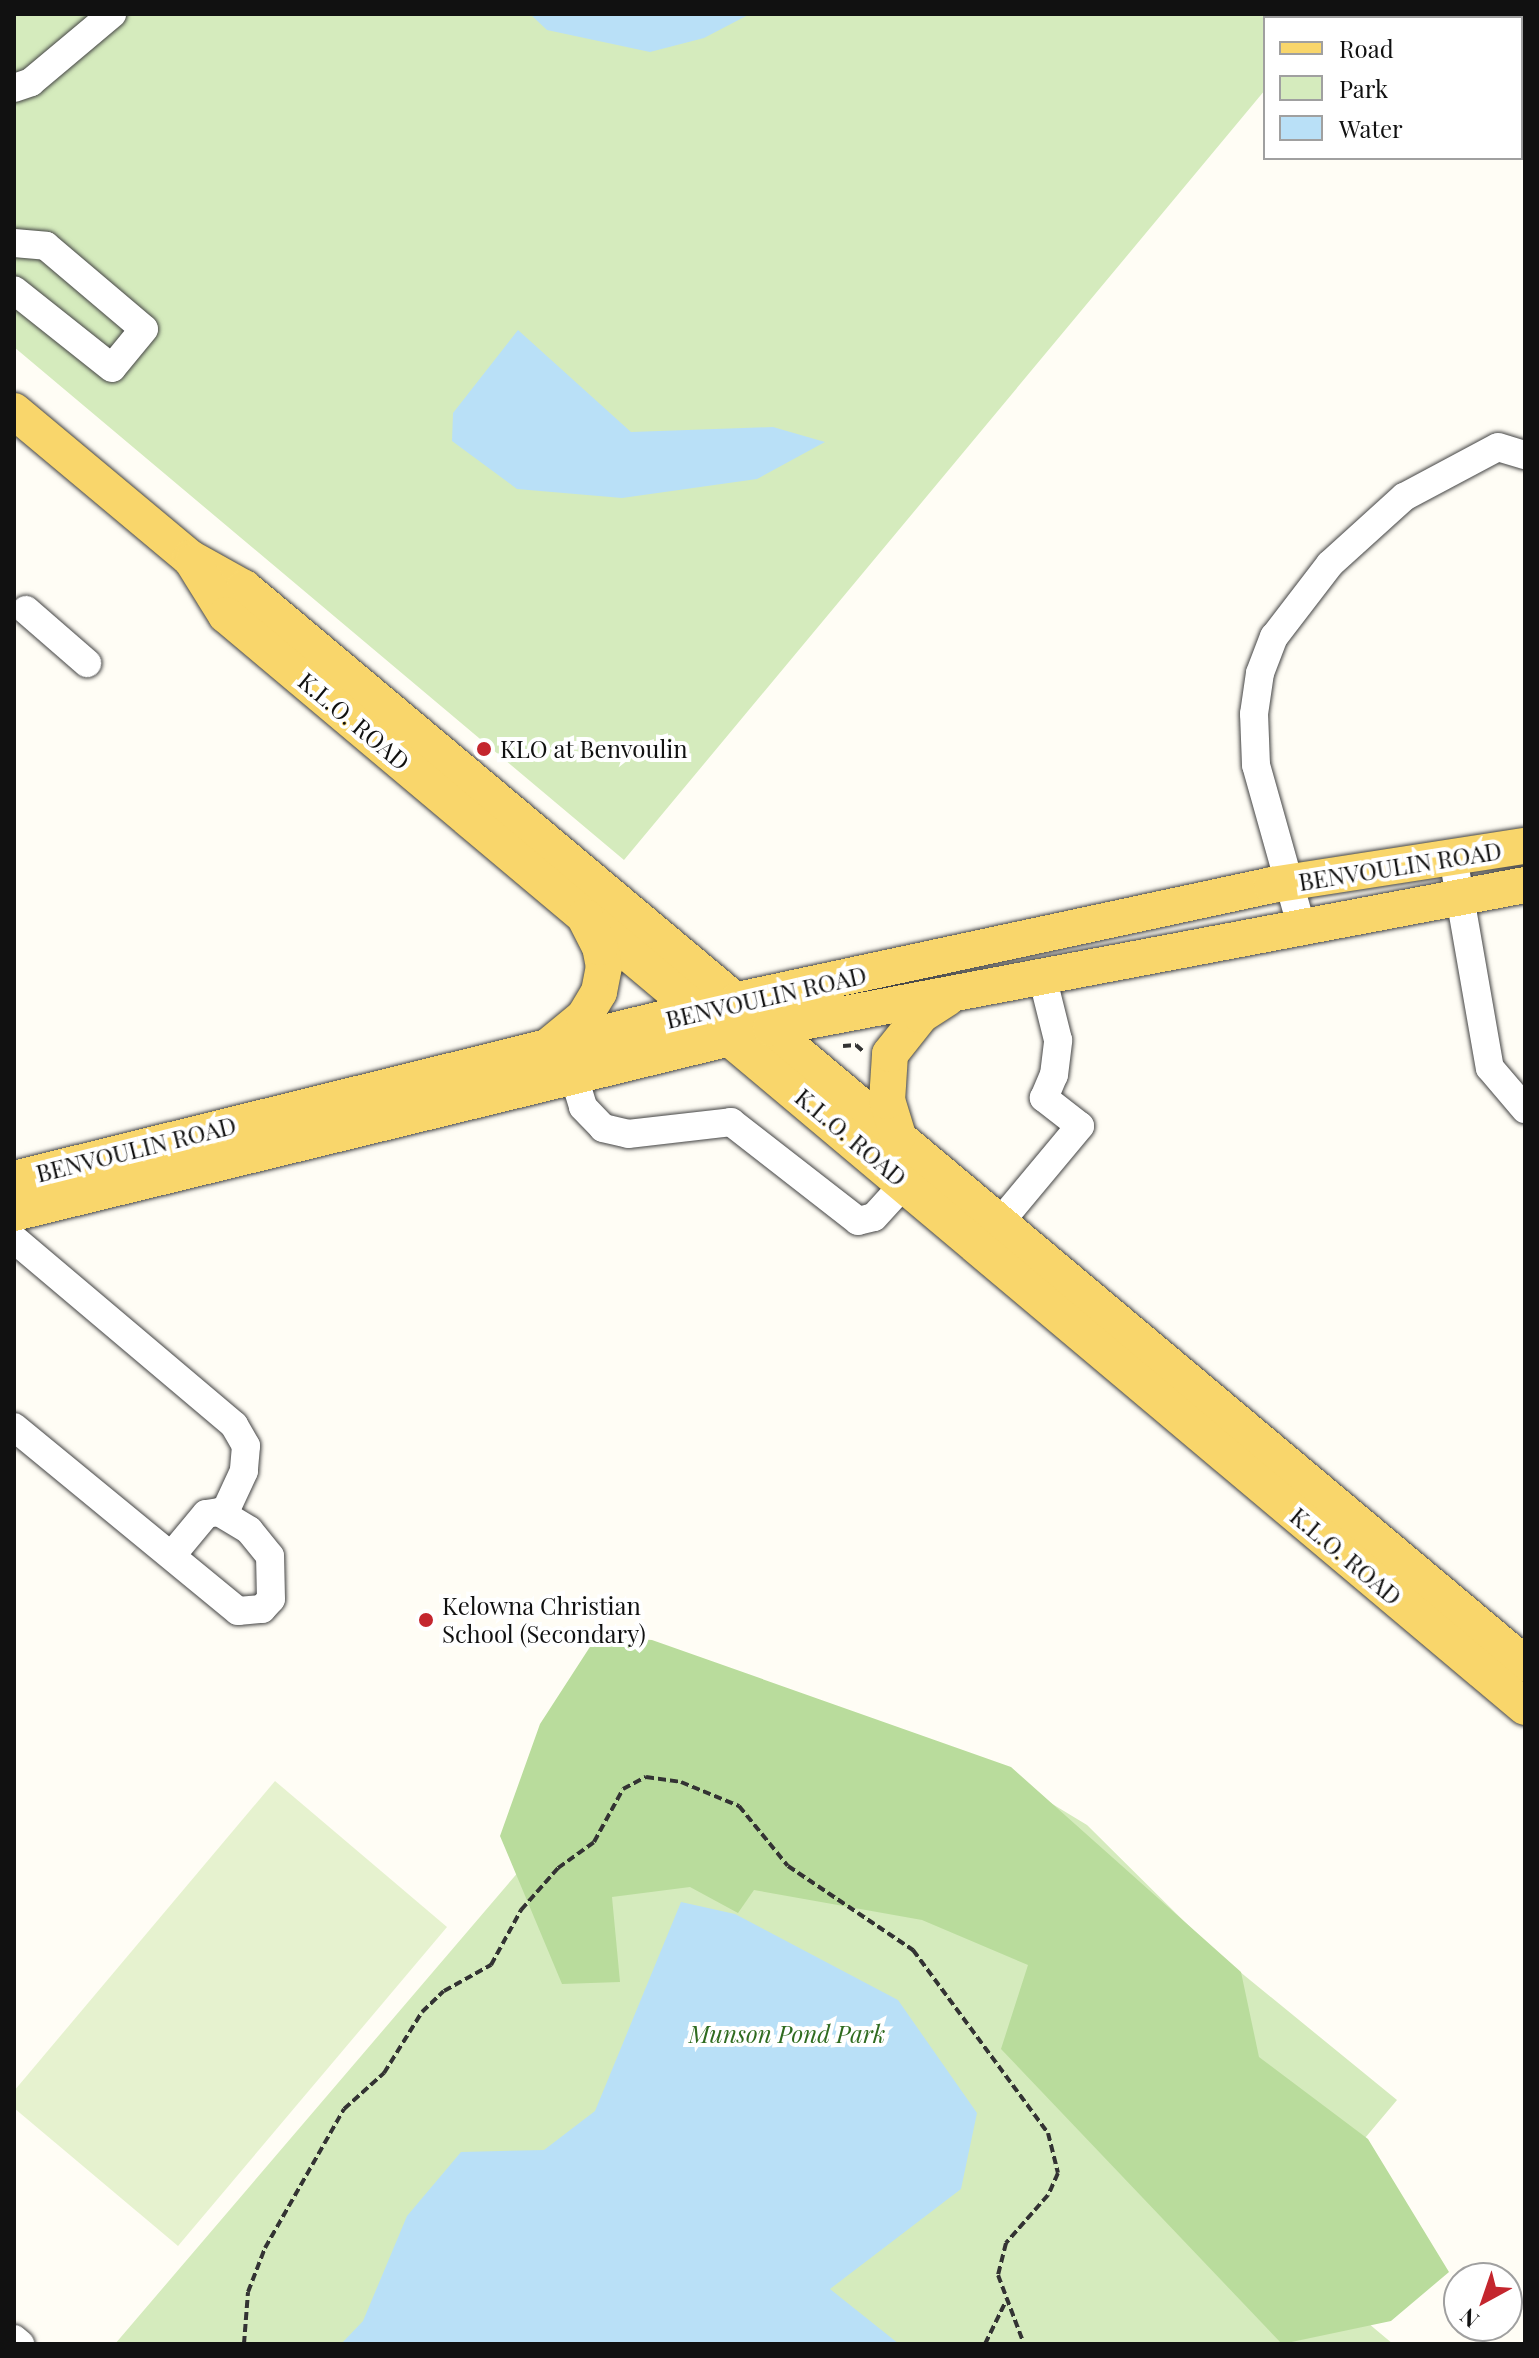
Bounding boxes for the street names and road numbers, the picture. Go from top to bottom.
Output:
street label: K.L.O. ROAD [293,666,415,776]
street label: BENVOULIN ROAD [1296,836,1504,896]
street label: BENVOULIN ROAD [663,960,869,1034]
street label: K.L.O. ROAD [790,1082,912,1192]
street label: BENVOULIN ROAD [33,1110,239,1188]
street label: K.L.O. ROAD [1285,1501,1407,1611]

